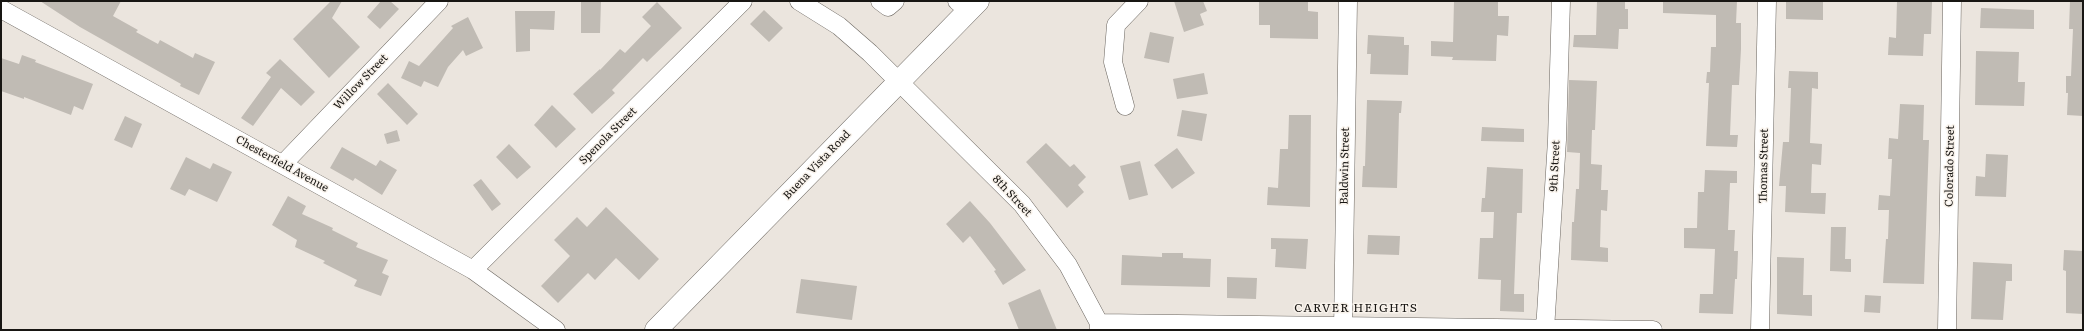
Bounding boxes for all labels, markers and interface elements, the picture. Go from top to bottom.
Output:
street label: Willow Street [331,51,391,113]
street label: Spenola Street [577,105,639,167]
street label: Colorado Street [1943,125,1957,207]
street label: Baldwin Street [1338,127,1352,205]
street label: Buena Vista Road [781,128,853,202]
street label: Thomas Street [1757,128,1771,204]
street label: Chesterfield Avenue [233,133,331,195]
street label: 9th Street [1547,140,1563,192]
street label: 8th Street [990,173,1034,219]
district label: CARVER HEIGHTS [1294,301,1418,315]

